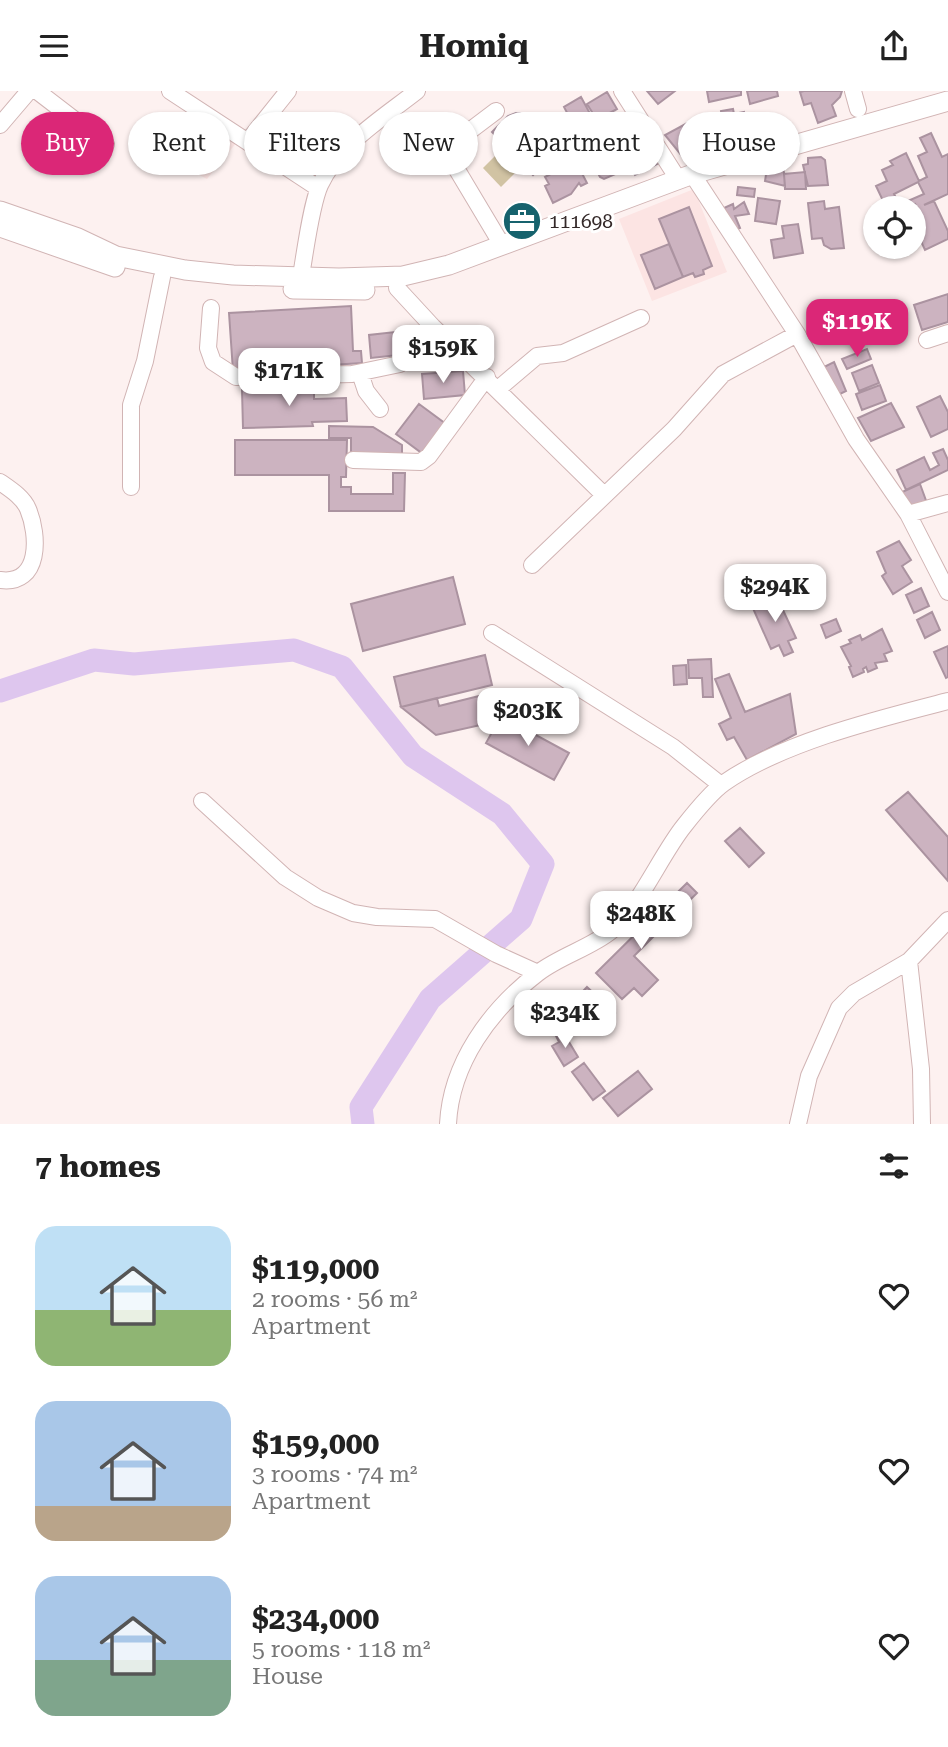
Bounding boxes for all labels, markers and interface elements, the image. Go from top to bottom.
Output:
icon: menu [35,27,73,65]
text: Homiq [419,27,529,65]
icon: share [875,27,913,65]
chip: Buy [21,112,114,175]
chip: Rent [128,112,230,175]
chip: Filters [244,112,365,175]
chip: New [379,112,478,175]
chip: Apartment [492,112,664,175]
chip: House [678,112,800,175]
map controls [863,196,926,259]
button: locate [863,196,926,259]
office icon: 111698 [501,200,543,242]
place label: 111698 [549,210,613,233]
pin: $119K [808,299,906,359]
text: $119K [822,308,892,335]
pin: $159K [394,325,492,385]
text: $159K [408,334,478,361]
pin: $171K [240,349,338,408]
text: $171K [254,357,324,384]
pin: $294K [726,565,824,624]
text: $294K [740,573,810,600]
pin: $203K [479,689,577,748]
text: $203K [493,697,563,724]
pin: $248K [592,891,690,951]
text: $248K [606,900,676,927]
pin: $234K [516,991,614,1050]
text: $234K [530,999,600,1026]
icon: filters [875,1147,913,1185]
text: 7 homes [35,1149,161,1184]
text: $119,000 [252,1251,379,1286]
icon: home [91,1254,175,1338]
icon: heart [875,1277,913,1315]
text: 2 rooms · 56 m² [252,1286,418,1313]
text: Apartment [252,1313,371,1340]
text: $159,000 [252,1426,379,1461]
icon: home [91,1429,175,1513]
icon: heart [875,1452,913,1490]
text: 3 rooms · 74 m² [252,1461,418,1488]
text: Apartment [252,1488,371,1515]
text: $234,000 [252,1601,379,1636]
icon: home [91,1604,175,1688]
icon: heart [875,1627,913,1665]
text: 5 rooms · 118 m² [252,1636,430,1663]
text: House [252,1663,323,1690]

